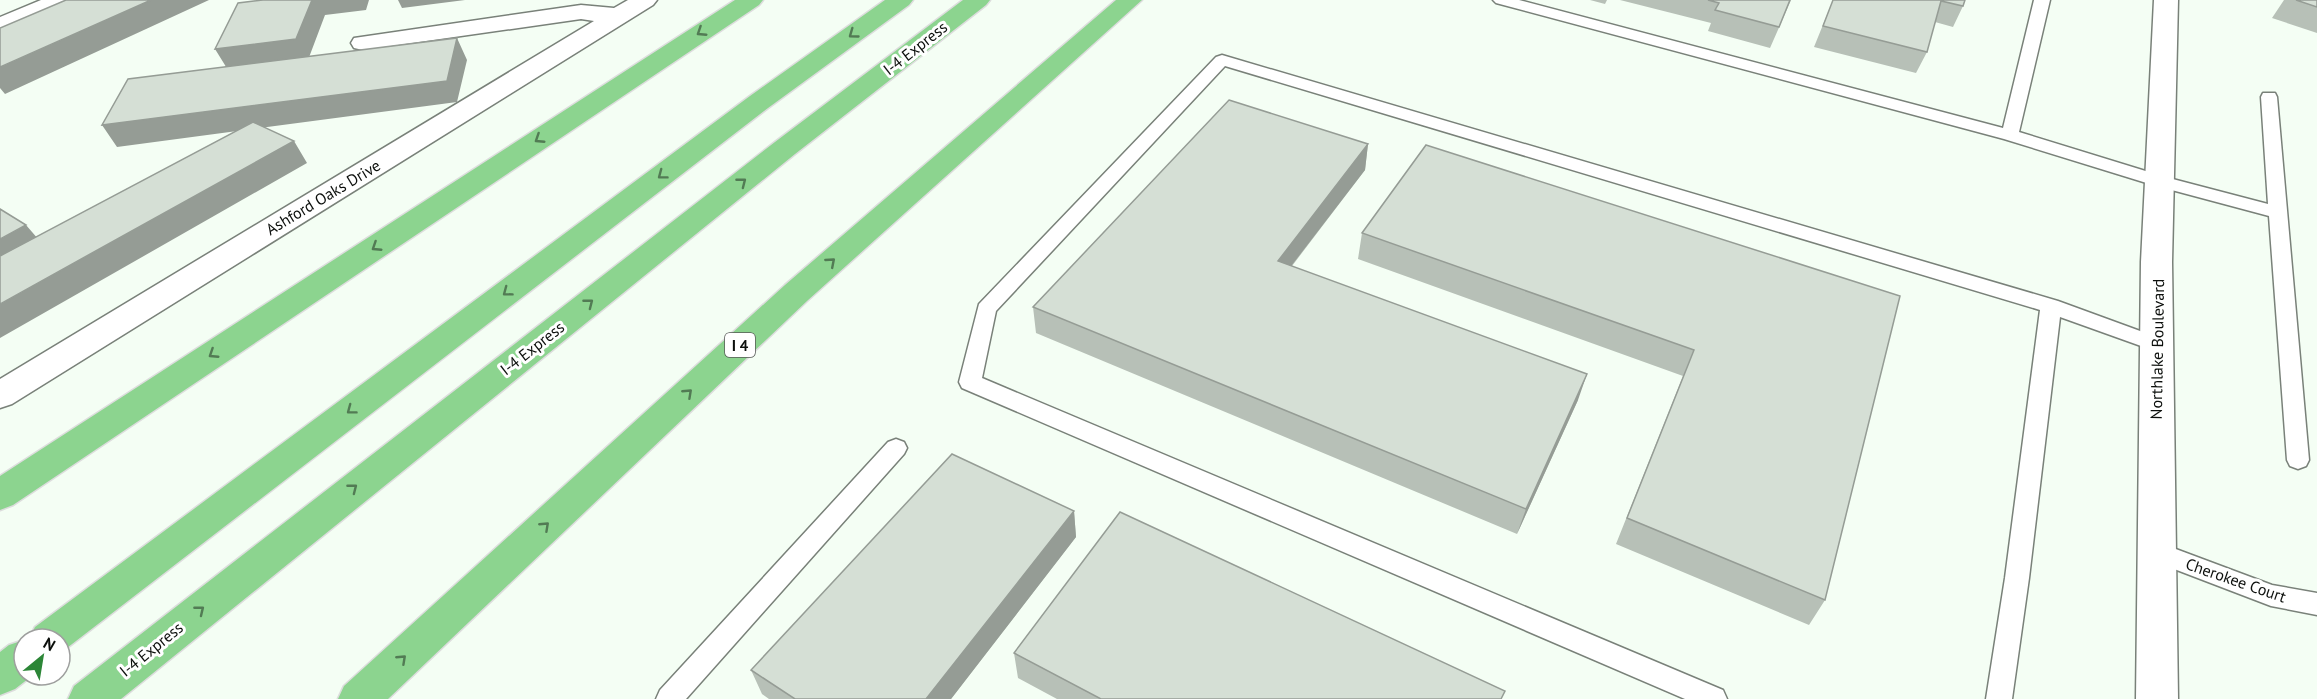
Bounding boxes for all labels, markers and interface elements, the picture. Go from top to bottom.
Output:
street label: I-4 Express [879,17,951,79]
one-way arrow [697,25,708,36]
one-way arrow [849,27,860,38]
one-way arrow [534,132,545,143]
street label: Ashford Oaks Drive [262,155,384,239]
one-way arrow [658,167,669,178]
one-way arrow [735,179,746,190]
one-way arrow [372,239,382,251]
one-way arrow [824,258,835,269]
street label: Northlake Boulevard [2146,279,2168,419]
one-way arrow [502,285,513,296]
one-way arrow [582,299,593,310]
street label: I-4 Express [496,317,568,379]
road number: I 4 [725,333,755,357]
one-way arrow [209,347,220,358]
one-way arrow [680,390,691,401]
one-way arrow [347,402,358,413]
one-way arrow [346,485,357,496]
one-way arrow [538,522,549,533]
street label: Cherokee Court [2183,553,2289,607]
one-way arrow [194,606,205,617]
street label: I-4 Express [115,617,187,681]
north arrow [12,627,72,687]
text: N [40,633,59,655]
one-way arrow [396,655,406,666]

